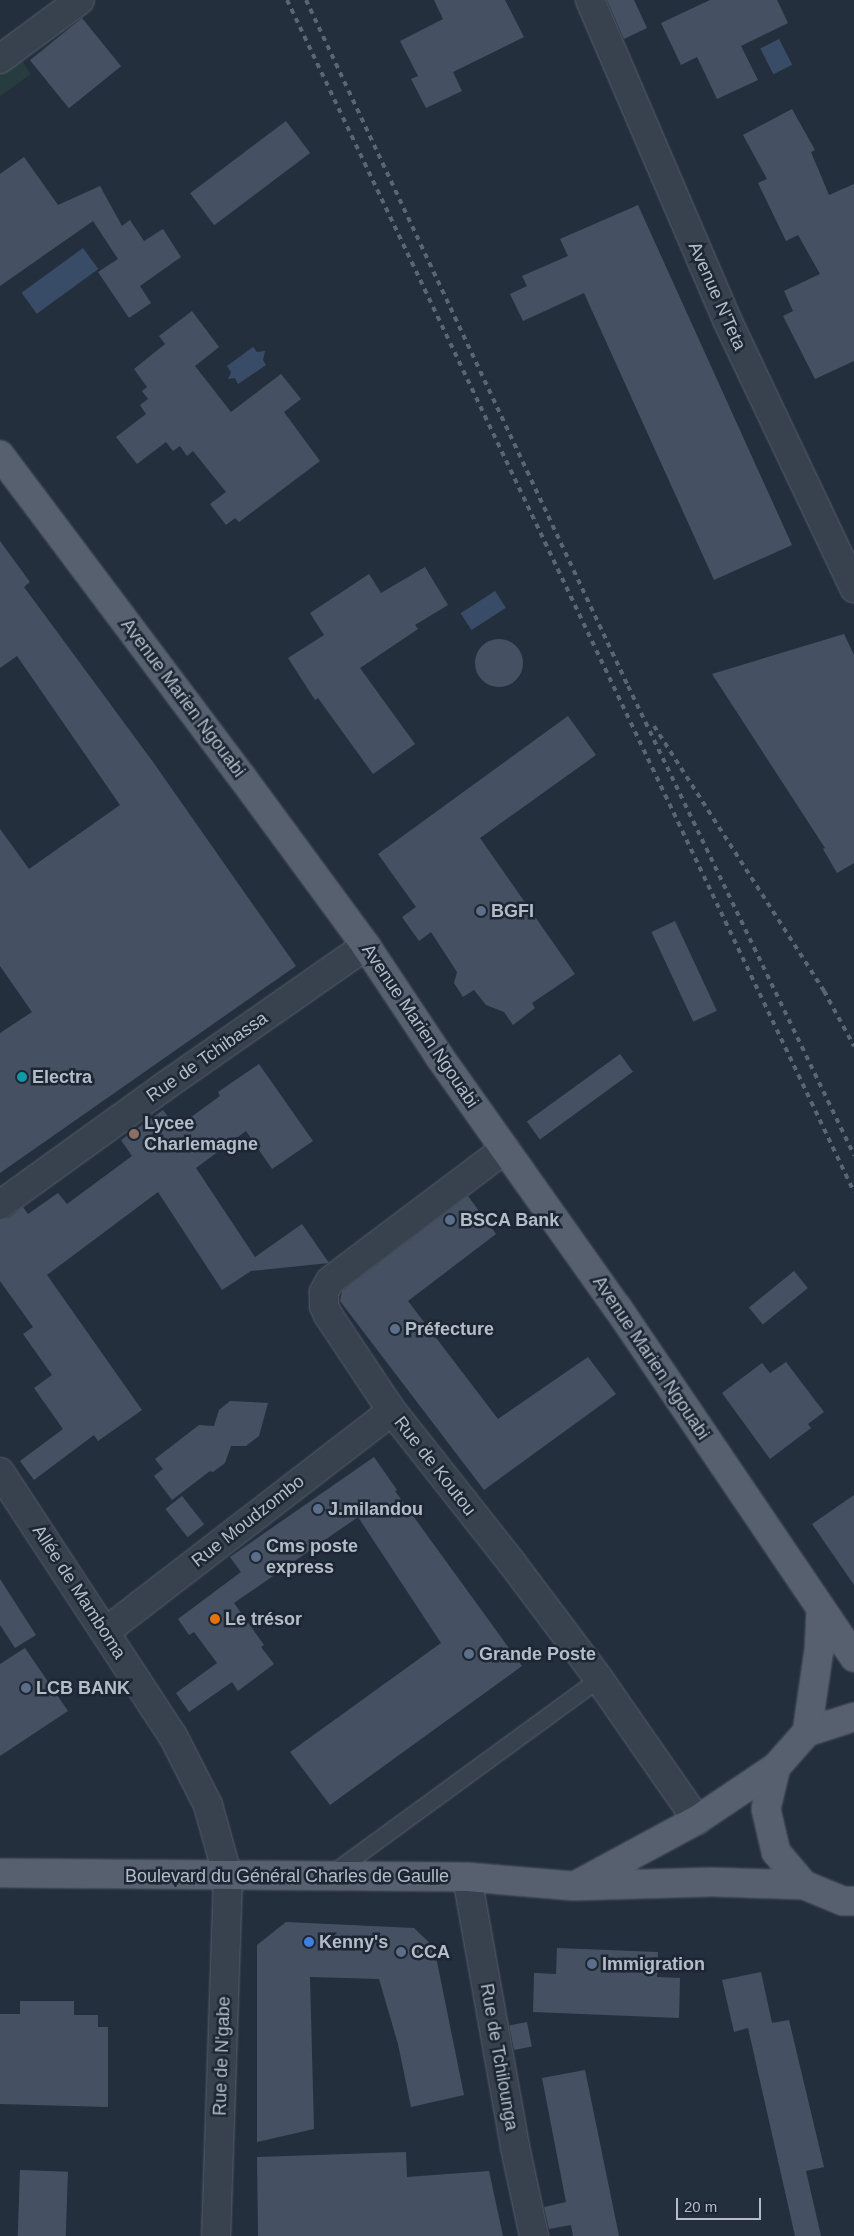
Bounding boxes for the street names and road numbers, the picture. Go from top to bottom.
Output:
street label: Avenue N'Teta [684,239,750,353]
street label: Avenue Marien Ngouabi [116,615,250,781]
street label: Avenue Marien Ngouabi [357,940,483,1112]
street label: Rue de Tchibassa [142,1007,272,1107]
street label: Avenue Marien Ngouabi [588,1272,714,1444]
street label: Rue de Koutou [390,1412,480,1520]
street label: Rue Moudzombo [187,1470,309,1572]
street label: Allée de Mamboma [28,1521,130,1663]
street label: Boulevard du Général Charles de Gaulle [125,1865,449,1887]
street label: Rue de Tchilounga [475,1982,523,2132]
street label: Rue de N'gabe [209,1996,235,2116]

